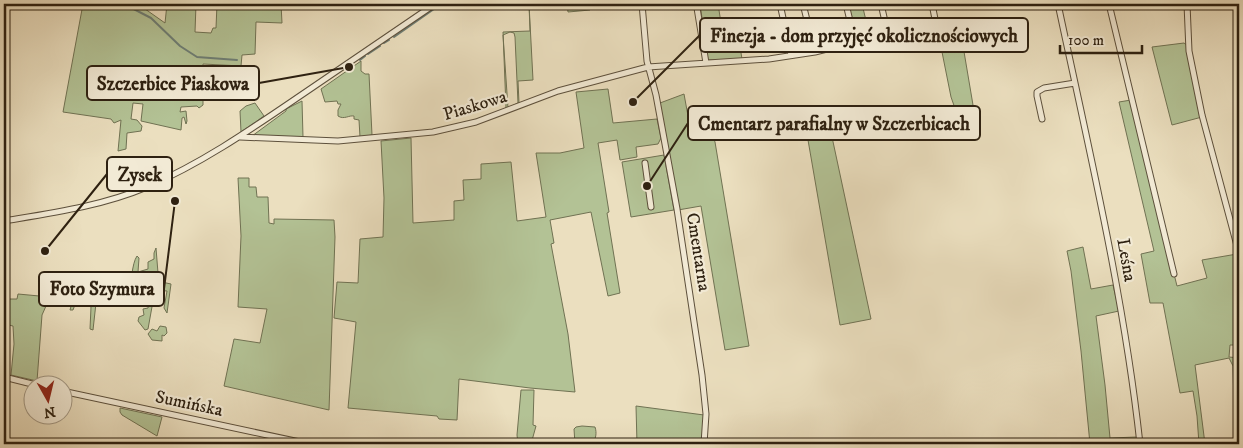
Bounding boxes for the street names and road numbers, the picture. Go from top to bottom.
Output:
street label: Piaskowa [441,86,510,126]
street label: Cmentarna [681,211,715,293]
street label: Leśna [1111,237,1141,284]
street label: Sumińska [153,386,225,422]

